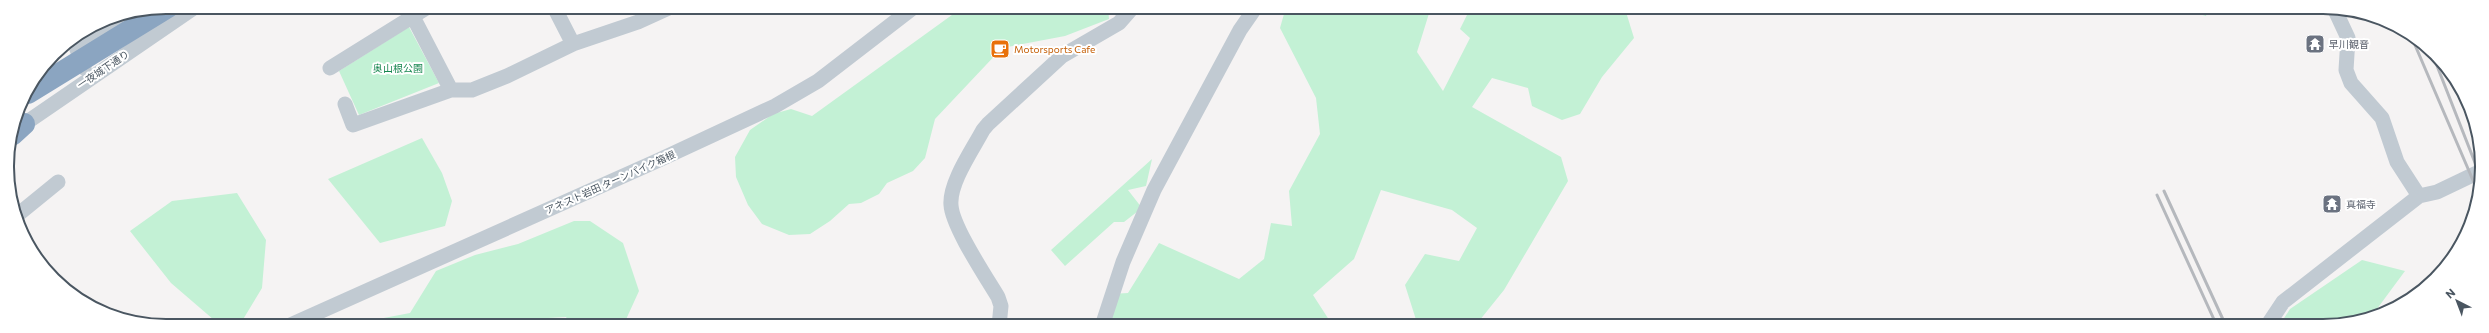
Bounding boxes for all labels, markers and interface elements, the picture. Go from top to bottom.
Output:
temple icon: 早川観音 [2304,33,2326,55]
cafe icon: Motorsports Cafe [989,38,1011,60]
place label: 早川観音 [2329,38,2369,50]
place label: Motorsports Cafe [1014,43,1095,55]
street label: 一夜城下通り [75,47,131,91]
park label: 奥山根公園 [373,62,423,74]
street label: アネスト岩田 ターンパイク箱根 [543,148,677,216]
temple icon: 真福寺 [2321,193,2343,215]
place label: 真福寺 [2346,198,2376,210]
north arrow [2437,281,2477,321]
text: N [2443,286,2457,301]

